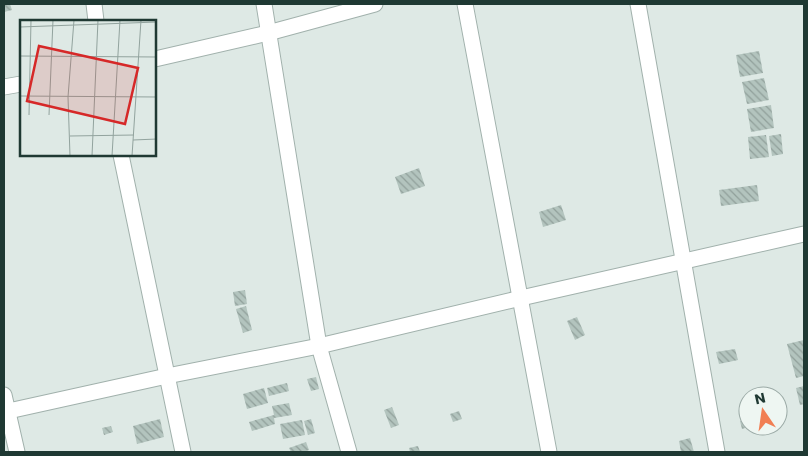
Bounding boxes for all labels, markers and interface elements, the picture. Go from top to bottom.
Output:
inset map [20,20,156,156]
north arrow [738,386,788,436]
text: N [753,387,767,409]

